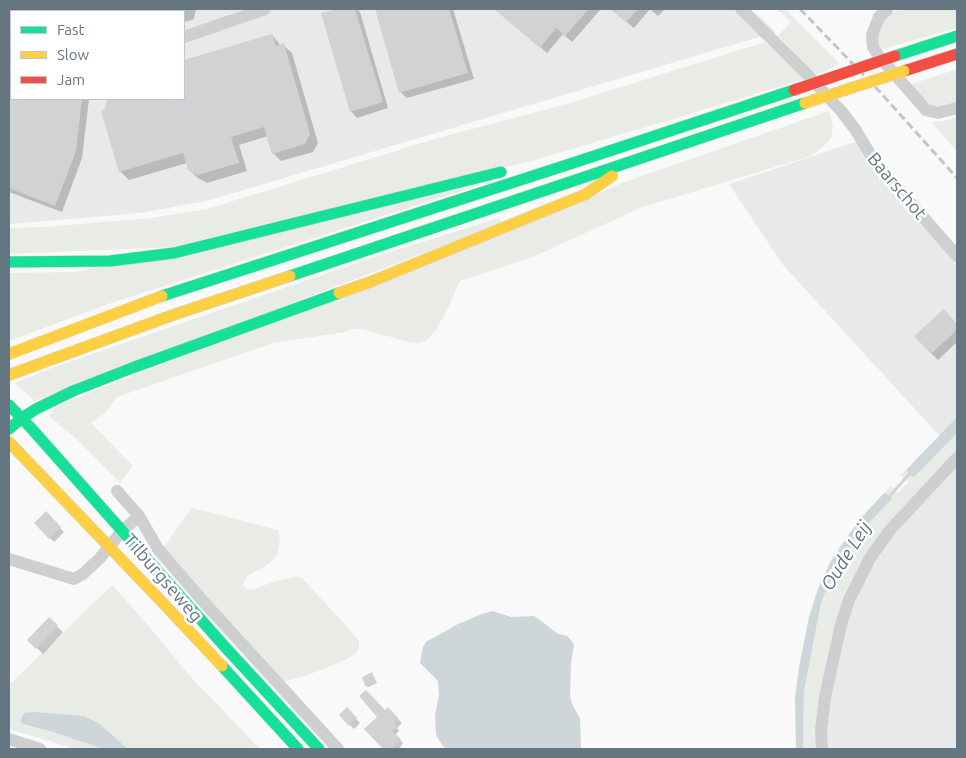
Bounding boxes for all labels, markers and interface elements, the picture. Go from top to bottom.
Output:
legend [10,10,185,100]
text: Fast [57,21,84,38]
text: Slow [57,46,89,63]
text: Jam [57,71,85,88]
street label: Baarschot [863,148,931,224]
water label: Oude Leij [816,517,876,595]
street label: Tilburgseweg [119,530,207,626]

